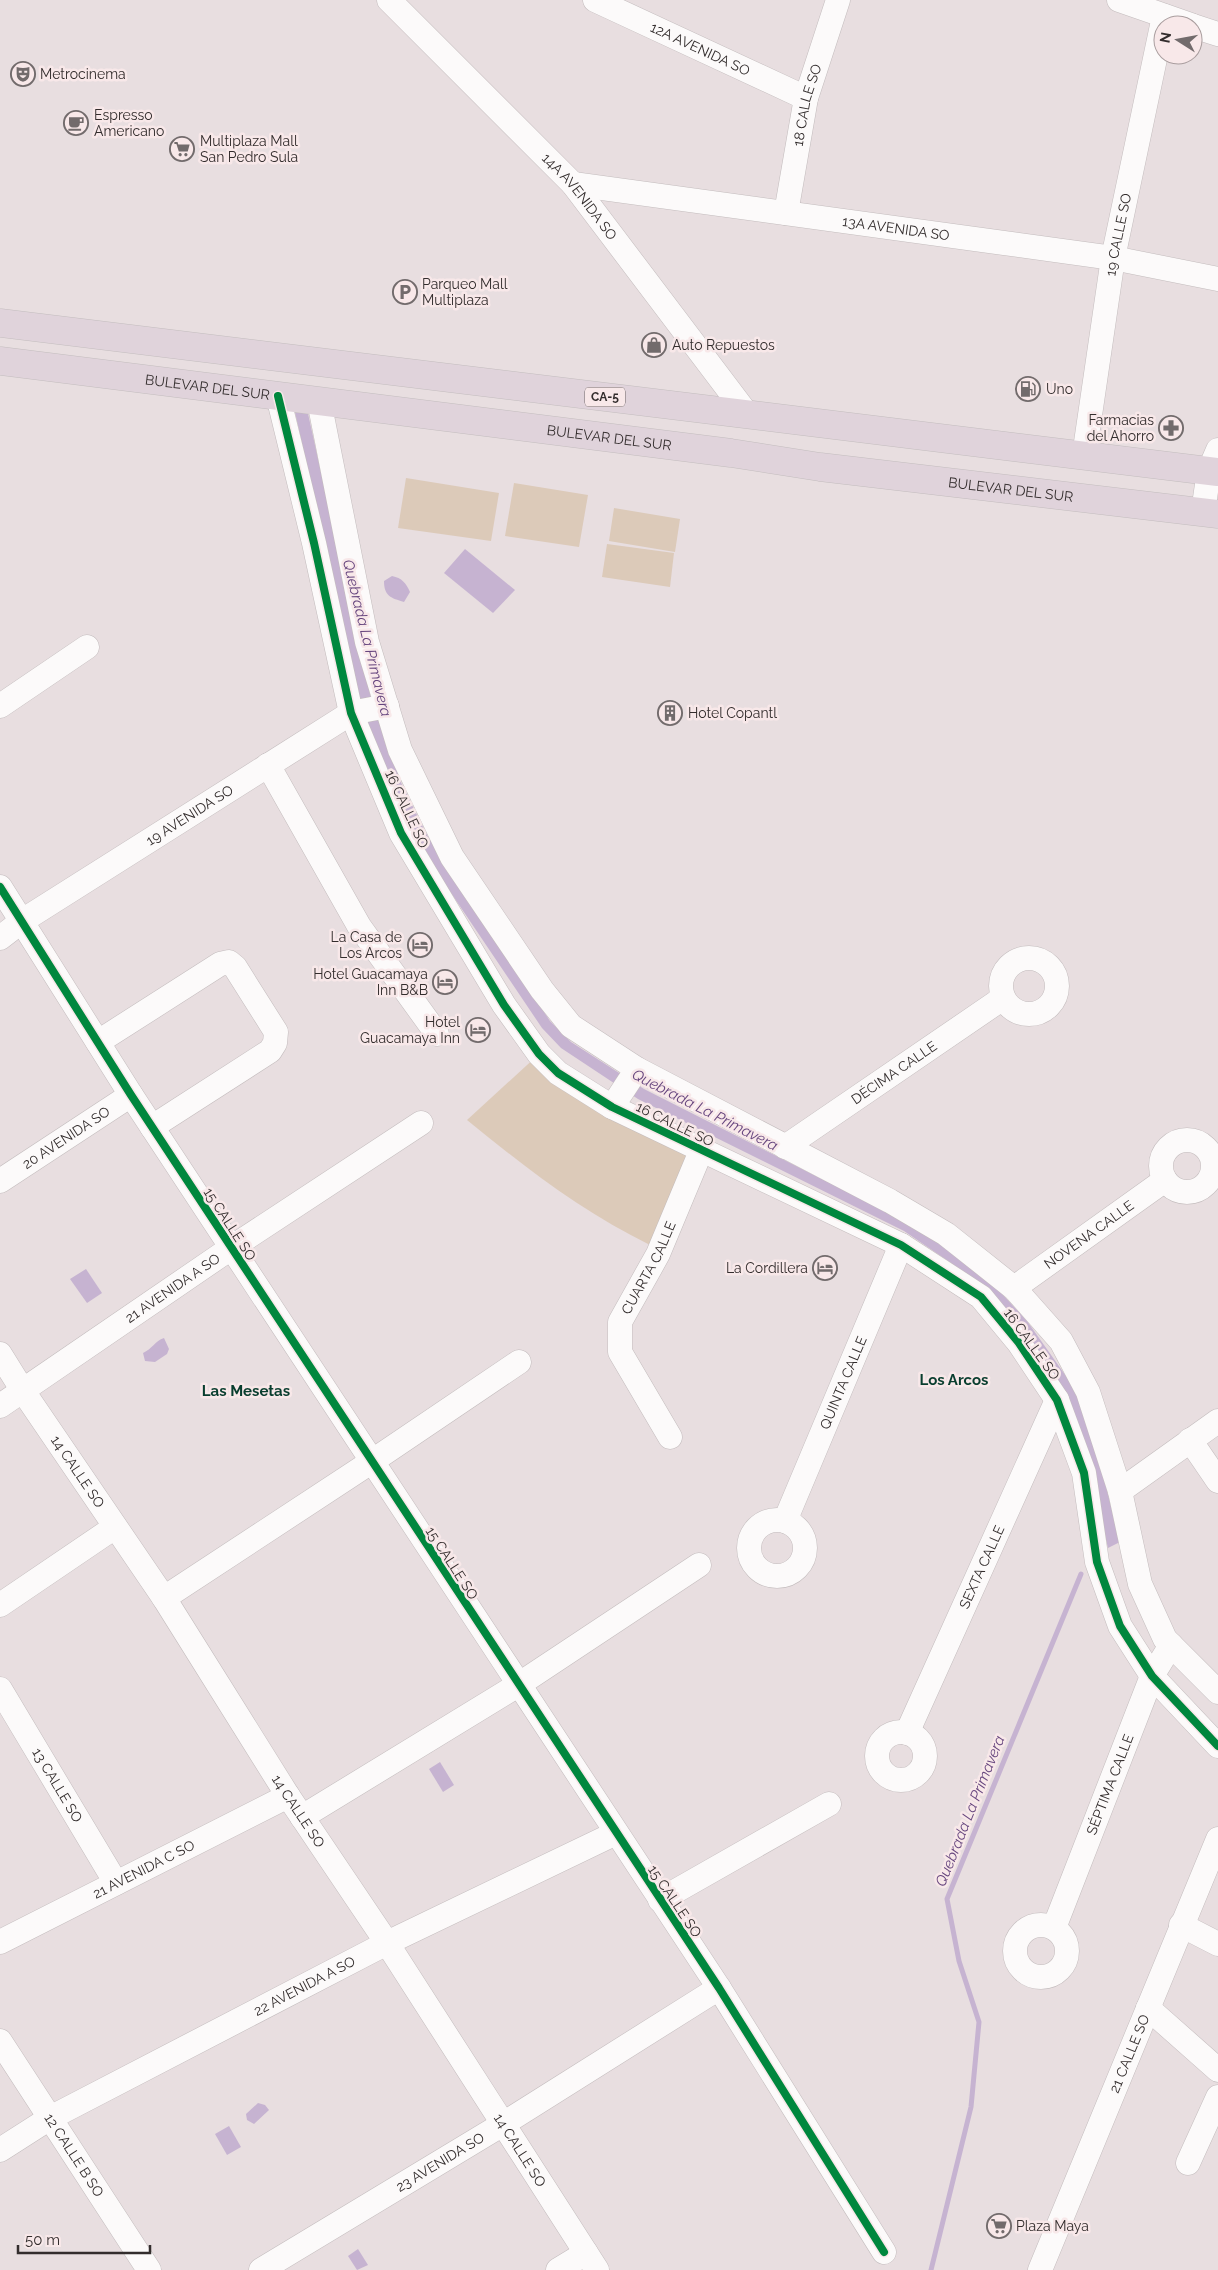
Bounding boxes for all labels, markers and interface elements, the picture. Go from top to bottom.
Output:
north arrow [1153,15,1203,65]
street label: 12A AVENIDA SO [648,19,752,79]
text: N [1156,31,1174,44]
theatre icon: Metrocinema [10,61,36,87]
street label: 18 CALLE SO [790,62,825,148]
place label: Metrocinema [40,66,126,82]
place label: Espresso Americano [94,107,164,139]
cafe icon: Espresso Americano [63,110,89,136]
place label: Multiplaza Mall San Pedro Sula [200,133,298,165]
supermarket icon: Multiplaza Mall San Pedro Sula [169,136,195,162]
street label: 14A AVENIDA SO [539,150,620,243]
street label: 19 CALLE SO [1102,192,1134,277]
street label: 13A AVENIDA SO [841,213,951,244]
place label: Parqueo Mall Multiplaza [422,276,508,308]
parking icon: Parqueo Mall Multiplaza [392,279,418,305]
shop icon: Auto Repuestos [641,332,667,358]
place label: Auto Repuestos [672,337,775,353]
street label: BULEVAR DEL SUR [144,371,271,403]
fuel station icon: Uno [1015,376,1041,402]
place label: Uno [1046,381,1073,397]
road number: CA-5 [585,388,625,407]
place label: Farmacias del Ahorro [1087,412,1154,444]
pharmacy icon: Farmacias del Ahorro [1158,415,1184,441]
street label: BULEVAR DEL SUR [546,422,673,453]
street label: BULEVAR DEL SUR [947,474,1074,505]
water label: Quebrada La Primavera [339,558,395,718]
building icon: Hotel Copantl [657,700,683,726]
place label: Hotel Copantl [688,705,777,721]
street label: 16 CALLE SO [382,767,432,851]
street label: 19 AVENIDA SO [143,782,236,848]
place label: La Casa de Los Arcos [331,929,402,961]
hotel icon: La Casa de Los Arcos [407,932,433,958]
place label: Hotel Guacamaya Inn B&B [313,966,428,998]
hotel icon: Hotel Guacamaya Inn B&B [432,969,458,995]
place label: Hotel Guacamaya Inn [360,1014,460,1046]
hotel icon: Hotel Guacamaya Inn [465,1017,491,1043]
street label: DÉCIMA CALLE [848,1038,940,1107]
water label: Quebrada La Primavera [629,1065,781,1155]
street label: 16 CALLE SO [634,1098,716,1150]
street label: 20 AVENIDA SO [19,1103,113,1172]
street label: 15 CALLE SO [201,1185,259,1263]
street label: NOVENA CALLE [1041,1197,1137,1272]
street label: CUARTA CALLE [618,1219,679,1317]
street label: 21 AVENIDA A SO [122,1250,223,1326]
hotel icon: La Cordillera [812,1255,838,1281]
place label: La Cordillera [726,1260,808,1276]
street label: 16 CALLE SO [1001,1305,1063,1383]
street label: QUINTA CALLE [816,1334,870,1432]
district label: Los Arcos [919,1371,989,1389]
district label: Las Mesetas [202,1382,290,1400]
street label: 14 CALLE SO [48,1432,108,1511]
street label: SEXTA CALLE [956,1523,1008,1611]
street label: 15 CALLE SO [423,1524,481,1602]
street label: SÉPTIMA CALLE [1083,1732,1137,1837]
water label: Quebrada La Primavera [931,1733,1009,1889]
street label: 13 CALLE SO [29,1745,86,1825]
street label: 14 CALLE SO [269,1772,328,1850]
street label: 21 AVENIDA C SO [90,1837,197,1902]
street label: 15 CALLE SO [645,1862,705,1940]
street label: 22 AVENIDA A SO [251,1953,358,2019]
street label: 21 CALLE SO [1106,2012,1153,2095]
street label: 12 CALLE B SO [41,2110,107,2200]
street label: 14 CALLE SO [491,2111,549,2190]
street label: 23 AVENIDA SO [393,2129,487,2195]
supermarket icon: Plaza Maya [986,2213,1012,2239]
place label: Plaza Maya [1016,2218,1089,2234]
scale bar [18,2222,150,2254]
text: 50 m [25,2231,60,2249]

